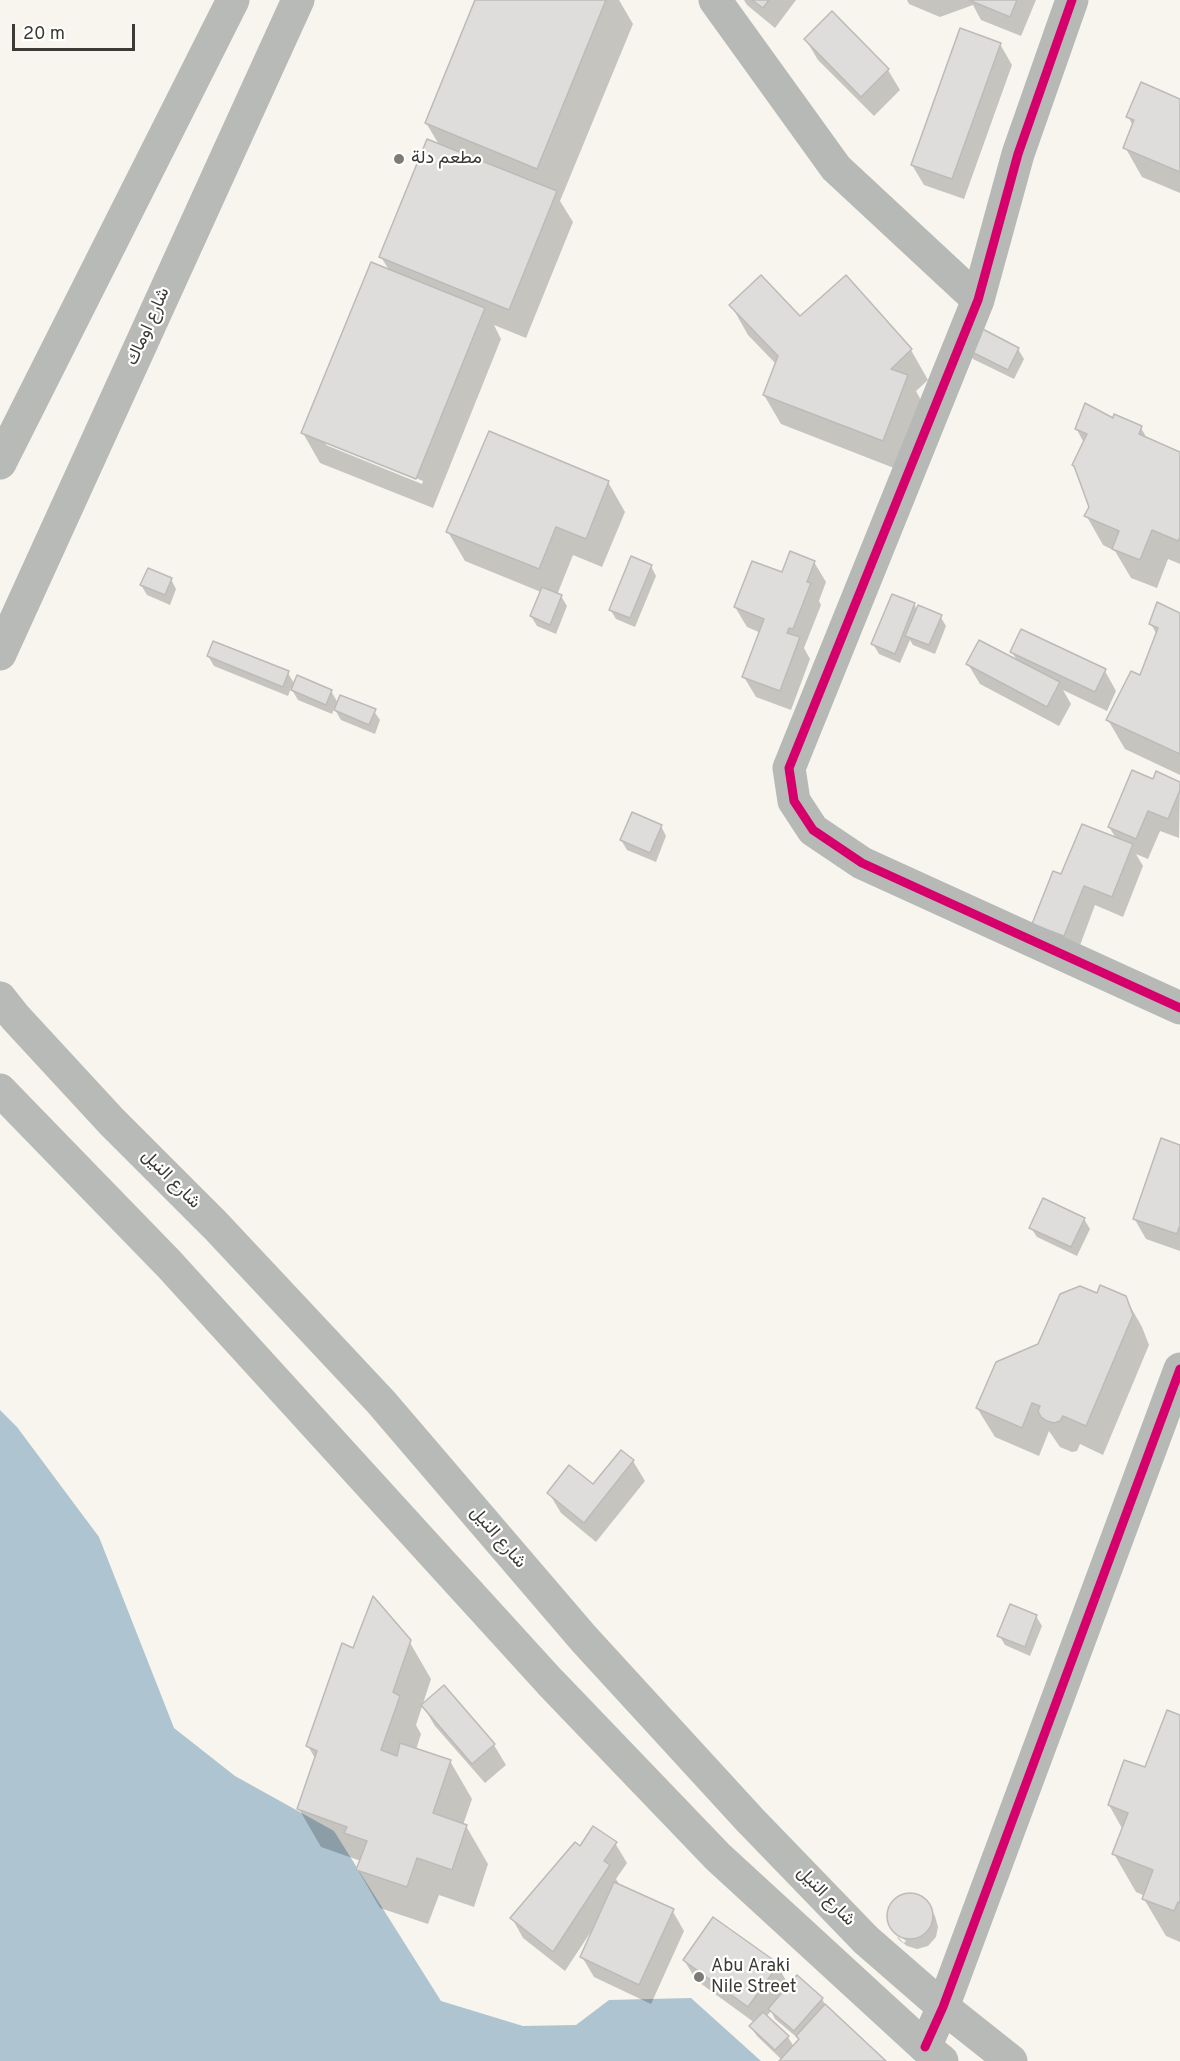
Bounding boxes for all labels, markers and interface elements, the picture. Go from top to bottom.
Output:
scale bar [15,12,138,50]
text: 20 m [23,23,65,46]
place label: مطعم دلة [411,148,482,170]
marker: مطعم دلة [392,152,406,166]
street label: شارع اوماك [122,285,176,369]
street label: شارع النيل [136,1146,204,1214]
street label: شارع النيل [464,1503,530,1573]
street label: شارع النيل [791,1863,859,1931]
place label: Abu Araki Nile Street [711,1956,796,1998]
marker: Abu Araki Nile Street [692,1970,706,1984]

